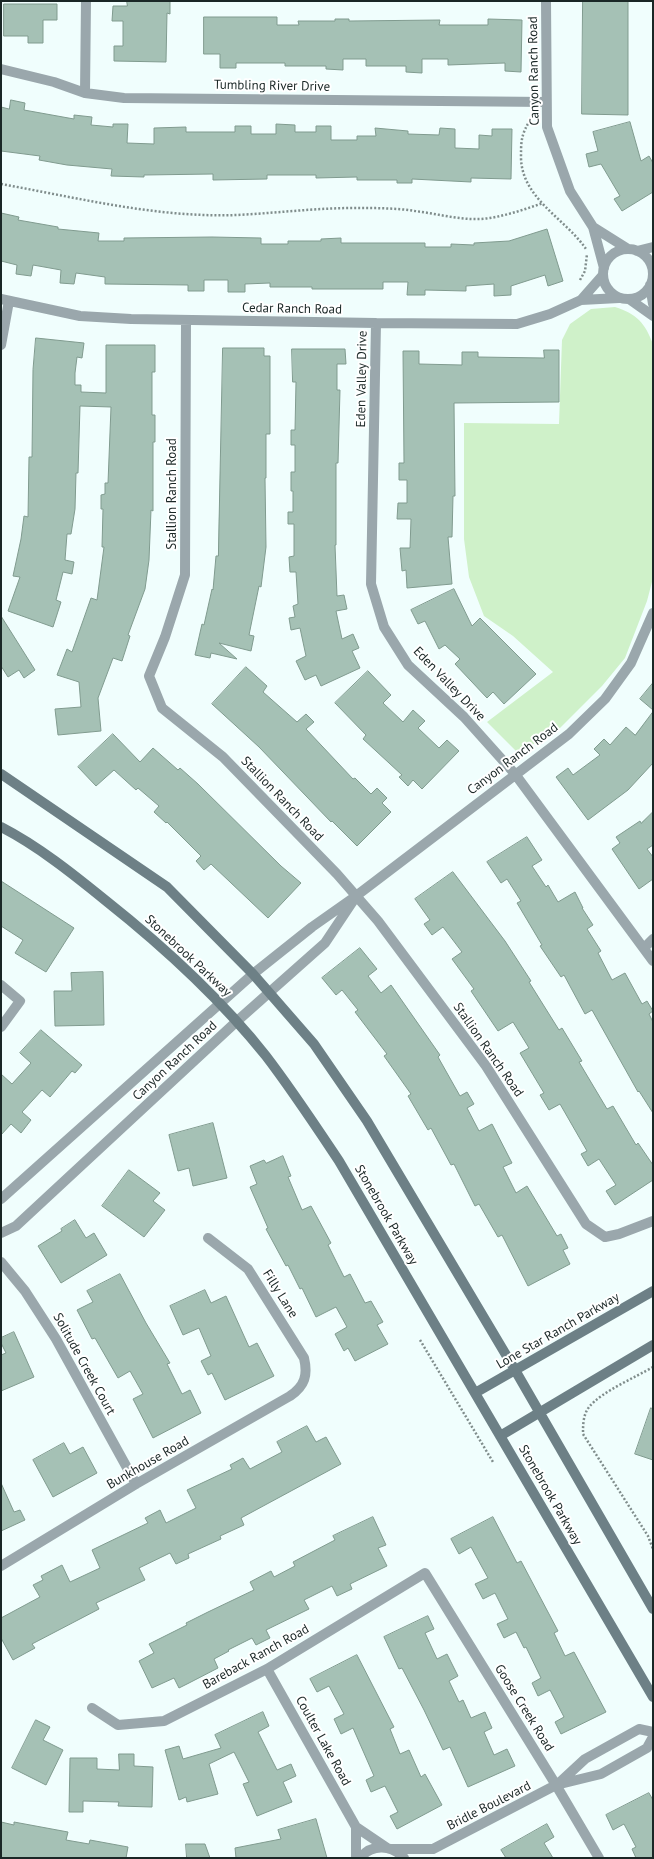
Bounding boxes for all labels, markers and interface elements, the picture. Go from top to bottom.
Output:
street label: Canyon Ranch Road [525,16,543,126]
street label: Tumbling River Drive [214,77,330,95]
street label: Cedar Ranch Road [242,300,342,318]
street label: Eden Valley Drive [353,330,371,428]
street label: Stallion Ranch Road [164,438,180,550]
street label: Eden Valley Drive [410,644,488,724]
street label: Canyon Ranch Road [465,720,561,798]
street label: Stallion Ranch Road [238,753,326,845]
street label: Stonebrook Parkway [141,912,235,1000]
street label: Stallion Ranch Road [450,1000,526,1100]
street label: Canyon Ranch Road [130,1018,220,1104]
street label: Stonebrook Parkway [351,1162,421,1268]
street label: Filly Lane [259,1267,301,1321]
street label: Lone Star Ranch Parkway [494,1289,622,1373]
street label: Solitude Creek Court [50,1310,118,1418]
street label: Bunkhouse Road [104,1433,192,1493]
street label: Stonebrook Parkway [515,1442,585,1548]
street label: Bareback Ranch Road [200,1621,312,1693]
street label: Goose Creek Road [491,1662,557,1754]
street label: Coulter Lake Road [292,1693,354,1789]
street label: Bridle Boulevard [444,1778,534,1834]

